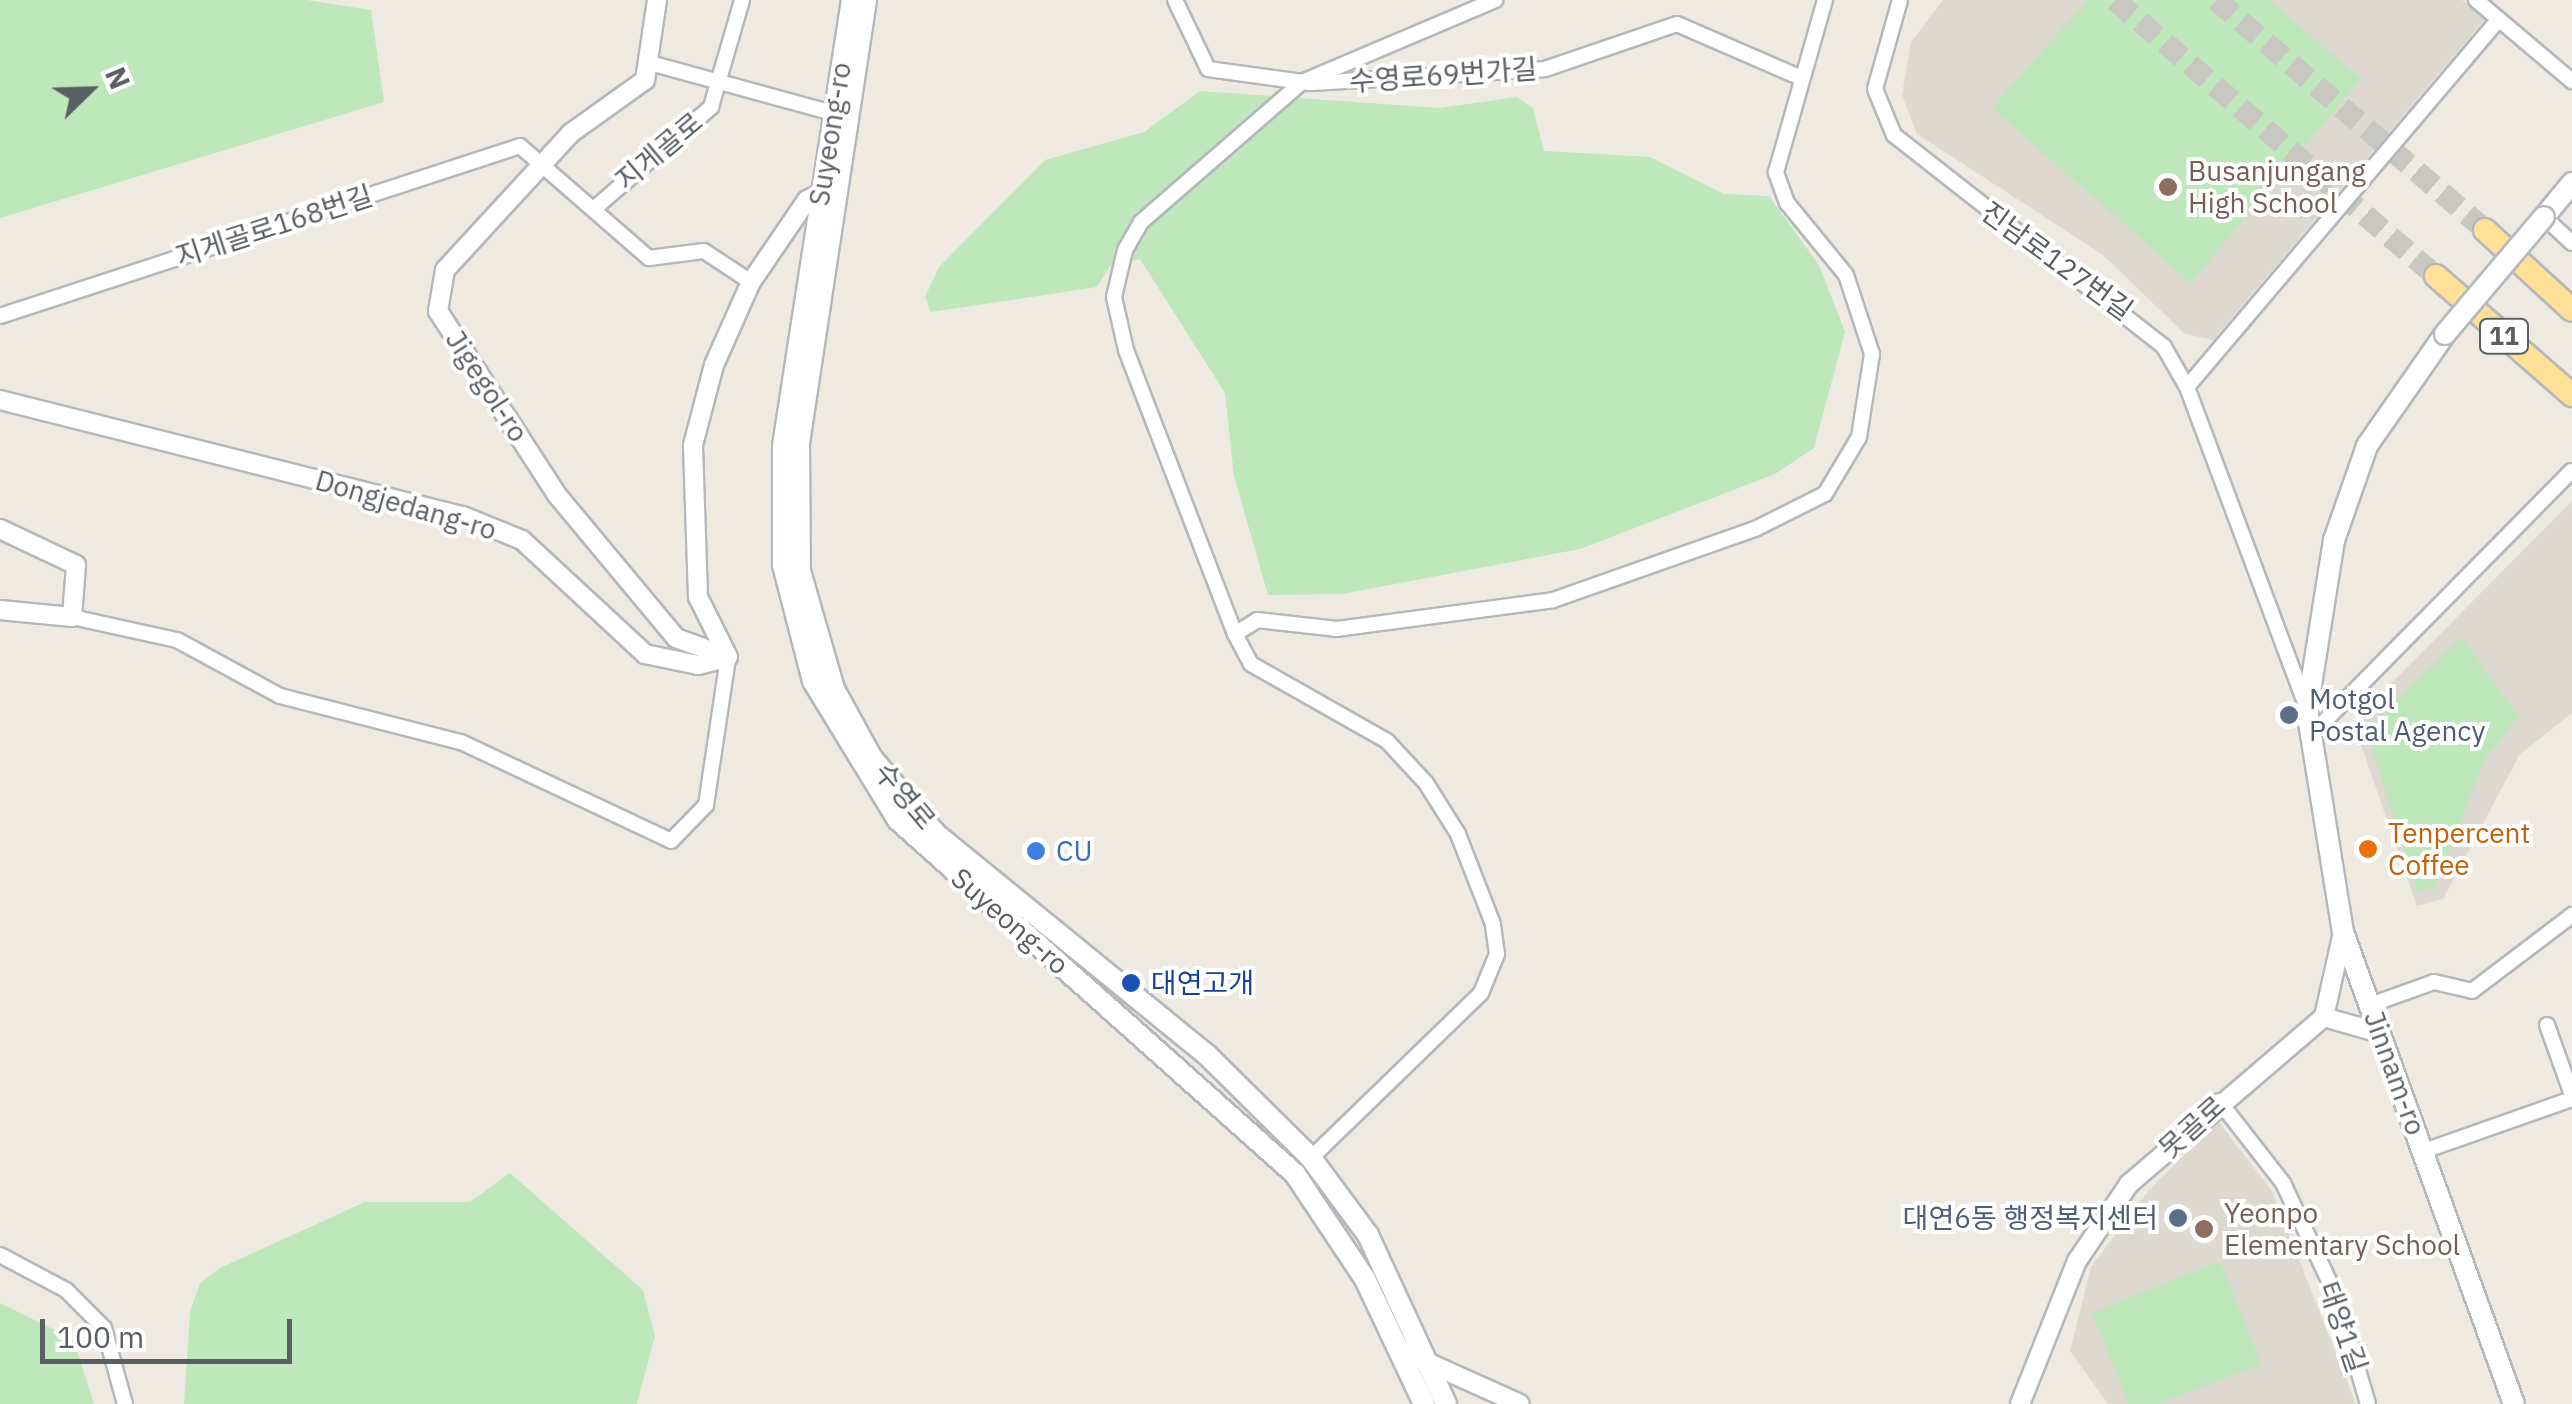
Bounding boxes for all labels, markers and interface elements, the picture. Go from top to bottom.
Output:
north arrow [40,40,140,140]
street label: 수영로69번가길 [1348,52,1538,98]
street label: Suyeong-ro [802,60,858,208]
text: N [97,62,139,95]
street label: 지게골로 [609,105,709,197]
place label: Busanjungang High School [2188,154,2366,220]
marker: Busanjungang High School [2157,176,2179,198]
street label: 지게골로168번길 [171,178,377,274]
street label: 진남로127번길 [1975,195,2139,327]
road number: 11 [2479,316,2529,356]
street label: Jigegol-ro [439,324,535,448]
street label: Dongjedang-ro [312,463,500,547]
place label: Motgol Postal Agency [2309,682,2485,748]
marker: Motgol Postal Agency [2278,704,2300,726]
street label: 수영로 [867,756,943,836]
place label: Tenpercent Coffee [2388,816,2530,882]
place label: CU [1056,834,1092,868]
marker: Tenpercent Coffee [2357,838,2379,860]
marker: CU [1025,840,1047,862]
street label: Suyeong-ro [944,861,1076,981]
place label: 대연고개 [1151,966,1254,1000]
marker: 대연고개 [1120,972,1142,994]
street label: Jinnam-ro [2357,1006,2433,1140]
street label: 못골로 [2152,1089,2232,1165]
place label: Yeonpo Elementary School [2224,1196,2460,1262]
place label: 대연6동 행정복지센터 [1903,1201,2158,1235]
marker: 대연6동 행정복지센터 [2167,1207,2189,1229]
marker: Yeonpo Elementary School [2193,1218,2215,1240]
street label: 태양1길 [2312,1277,2374,1377]
scale bar [45,1299,298,1361]
text: 100 m [57,1317,144,1356]

